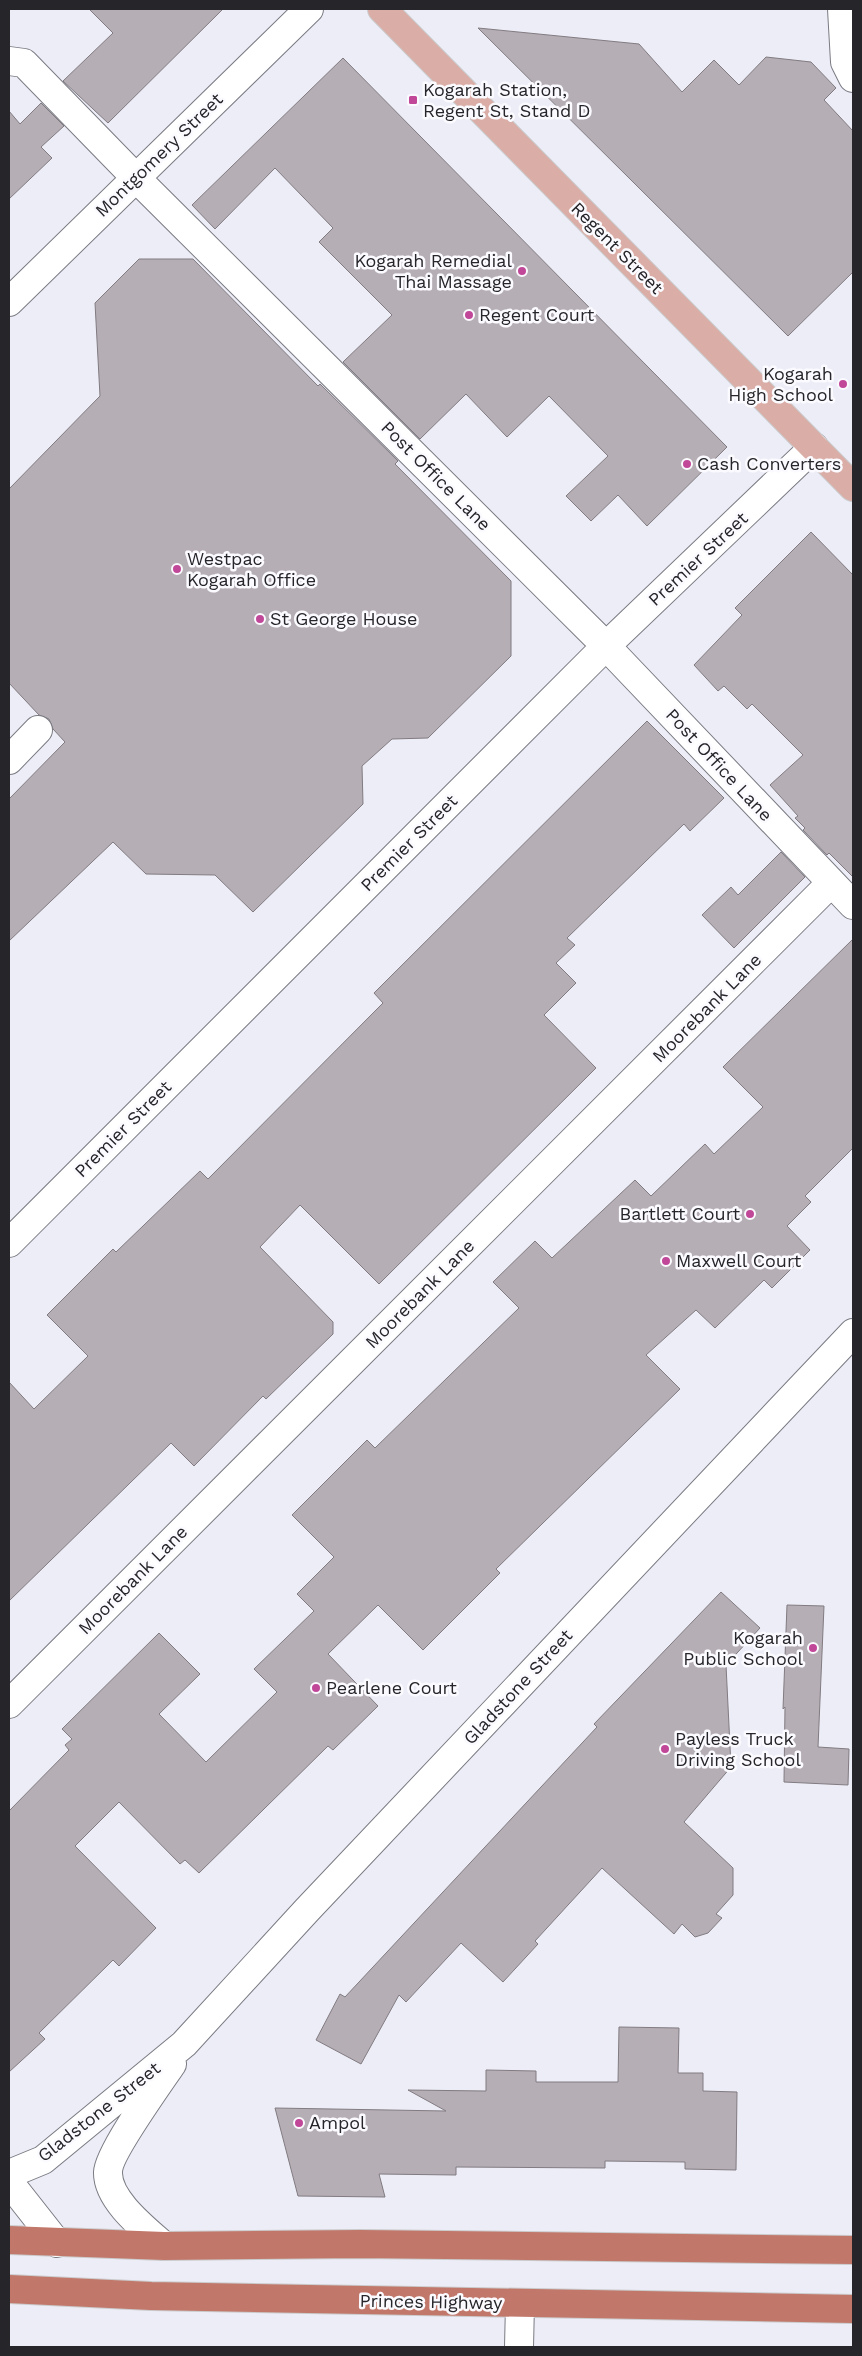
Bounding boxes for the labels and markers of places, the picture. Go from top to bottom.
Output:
place label: Kogarah Station, Regent St, Stand D [423,79,591,121]
marker: Kogarah Station, Regent St, Stand D [407,94,419,106]
place label: Kogarah Remedial Thai Massage [354,250,512,292]
marker: Kogarah Remedial Thai Massage [516,265,528,277]
place label: Regent Court [479,304,595,325]
marker: Regent Court [463,309,475,321]
place label: Kogarah High School [728,363,833,405]
marker: Kogarah High School [837,378,849,390]
place label: Cash Converters [697,453,841,474]
marker: Cash Converters [681,458,693,470]
place label: Westpac Kogarah Office [187,548,316,590]
marker: Westpac Kogarah Office [171,563,183,575]
place label: St George House [270,608,417,629]
marker: St George House [254,613,266,625]
place label: Bartlett Court [619,1203,740,1224]
marker: Bartlett Court [744,1208,756,1220]
place label: Maxwell Court [676,1250,802,1271]
marker: Maxwell Court [660,1255,672,1267]
place label: Kogarah Public School [683,1627,803,1669]
marker: Kogarah Public School [807,1642,819,1654]
place label: Pearlene Court [326,1677,457,1698]
marker: Pearlene Court [310,1682,322,1694]
place label: Payless Truck Driving School [675,1728,801,1770]
marker: Payless Truck Driving School [659,1743,671,1755]
place label: Ampol [309,2112,366,2133]
marker: Ampol [293,2117,305,2129]

